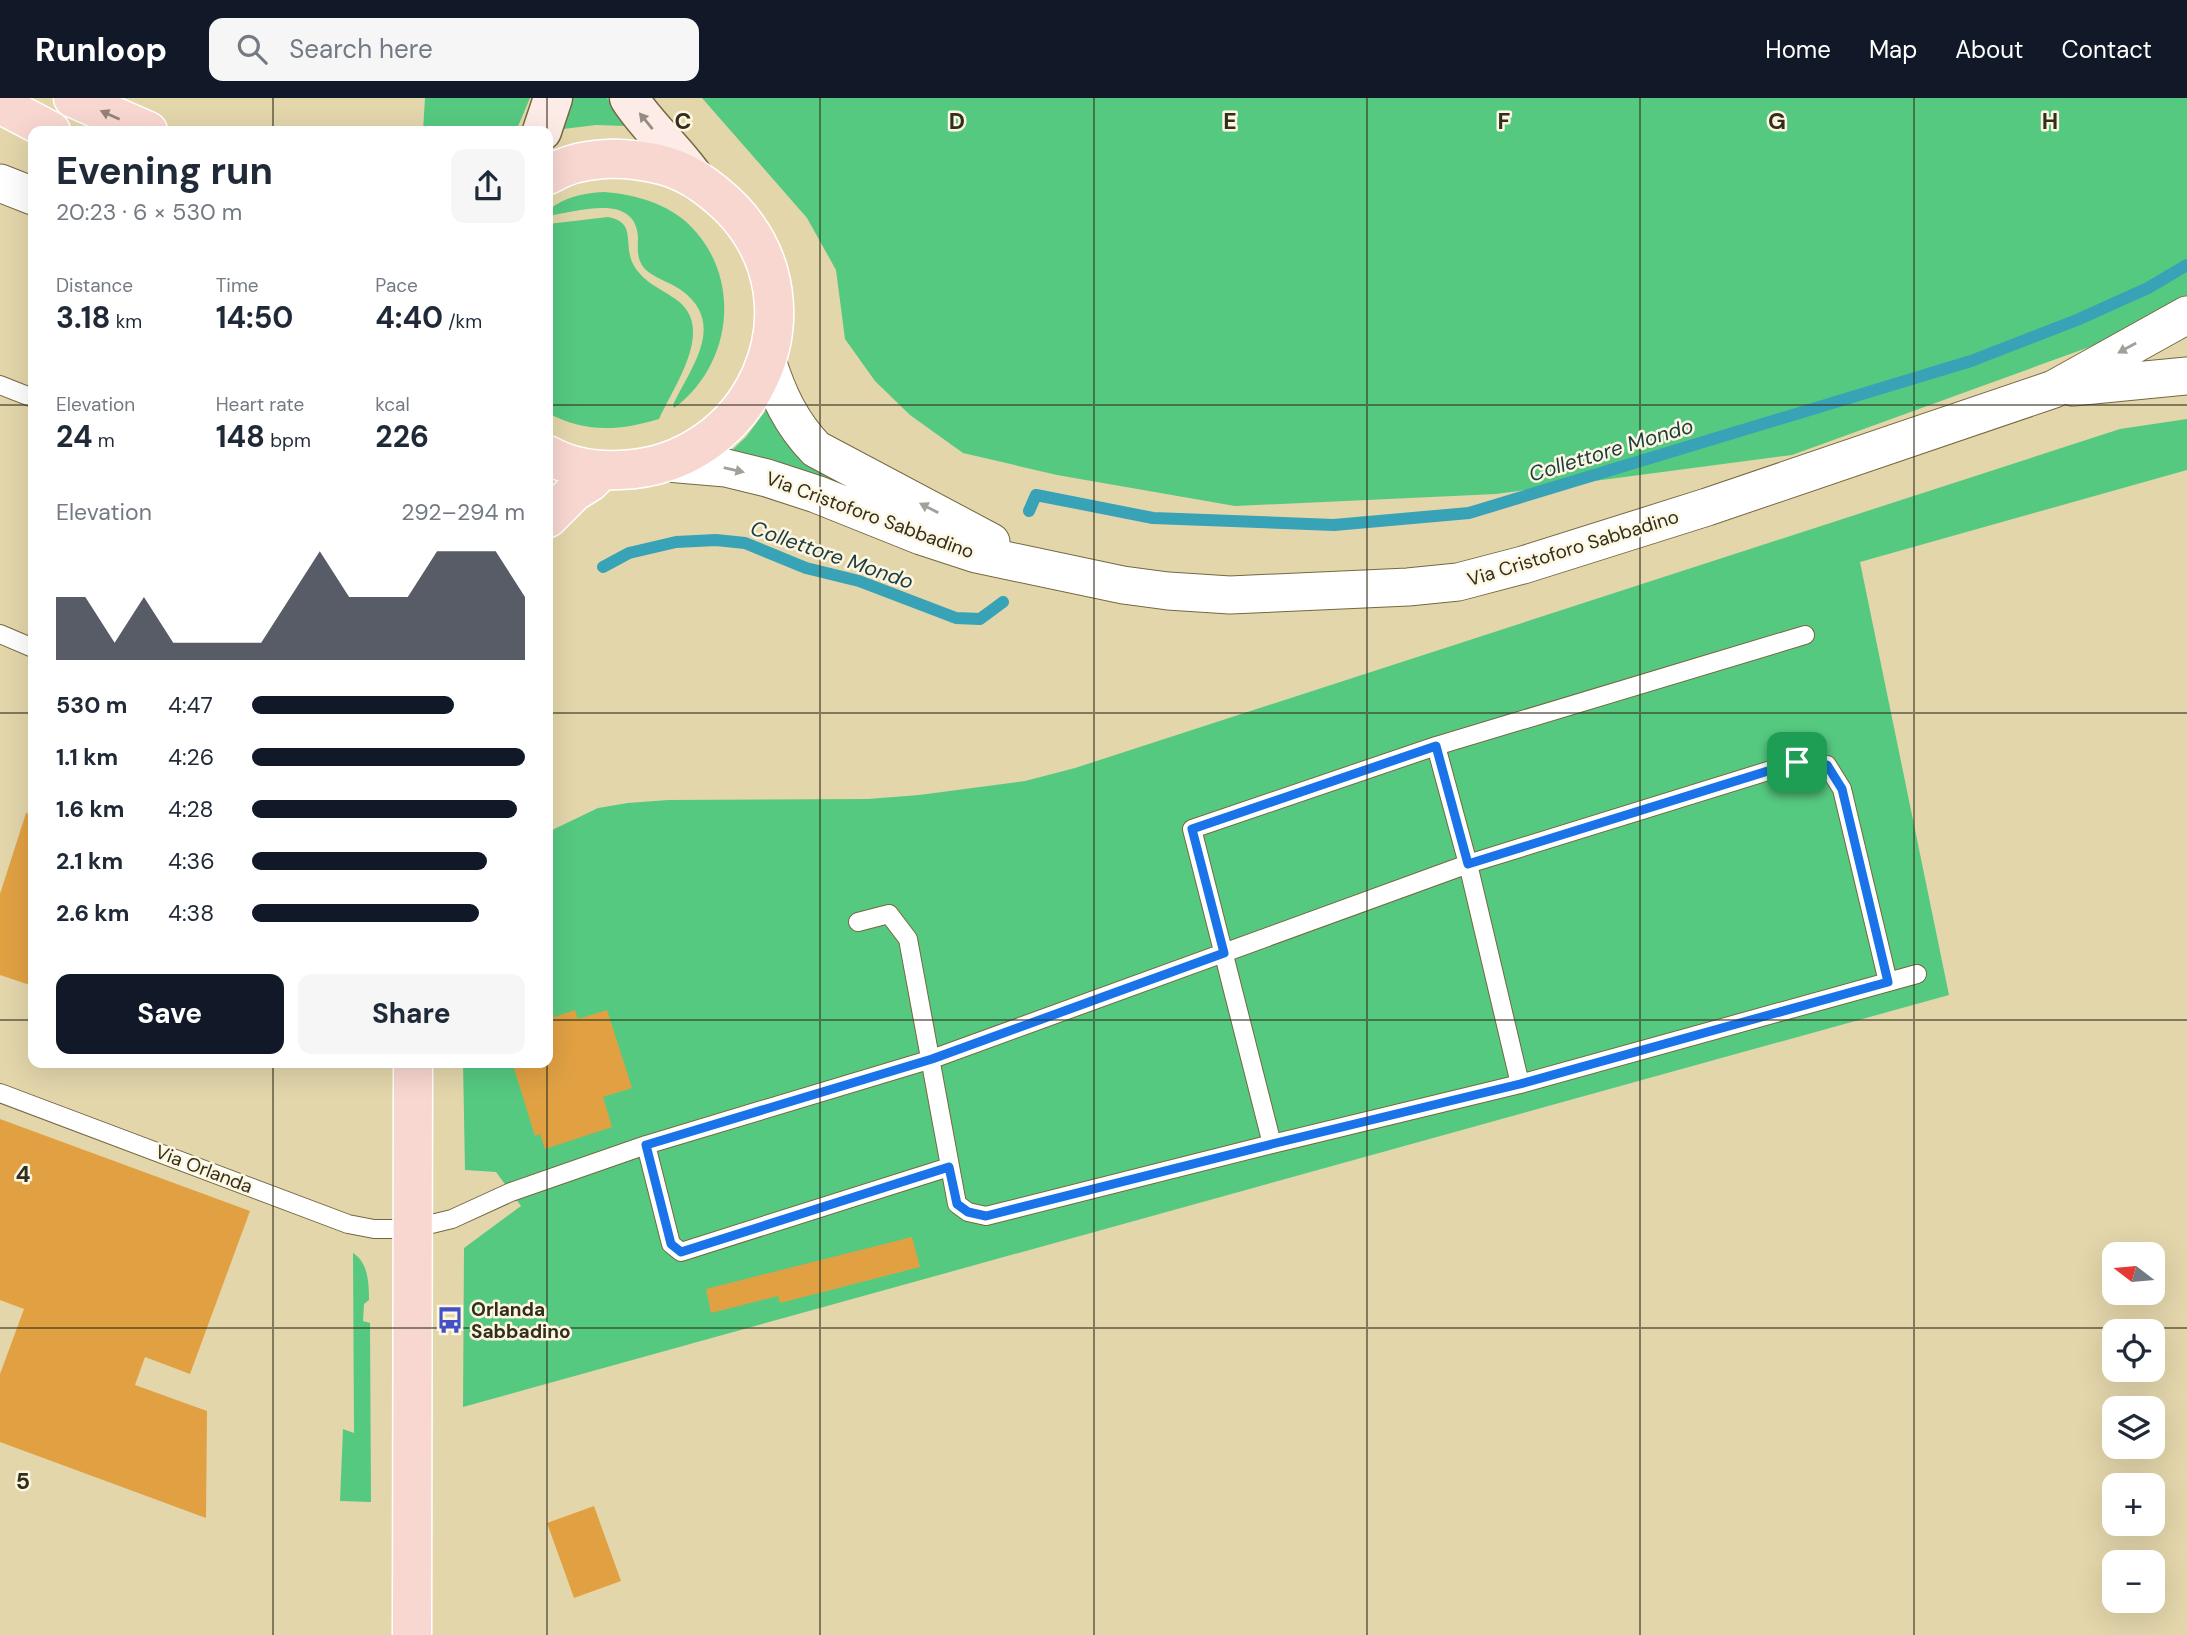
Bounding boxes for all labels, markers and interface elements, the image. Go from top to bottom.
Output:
search box [209,18,699,81]
text: Runloop [35,28,167,71]
icon: search [233,30,271,68]
text: Search here [289,32,433,66]
text: Home [1765,34,1831,65]
text: Map [1869,34,1917,65]
text: About [1955,34,2024,65]
text: Contact [2062,34,2152,65]
text: C [675,106,691,136]
text: D [949,106,965,136]
text: E [1223,106,1237,136]
text: F [1498,106,1511,136]
text: G [1768,106,1786,136]
text: H [2042,106,2058,136]
one-way arrow [100,109,121,120]
one-way arrow [639,112,654,129]
text: Evening run [56,146,273,196]
button: share [451,149,525,223]
text: 20:23 · 6 × 530 m [56,197,242,227]
text: Distance [56,273,133,298]
text: Time [216,273,259,298]
text: Pace [375,273,418,298]
text: 3.18 [56,298,111,337]
text: 14:50 [216,298,293,337]
text: 4:40 [375,298,443,337]
text: km [111,309,142,334]
text: /km [443,309,482,334]
one-way arrow [2118,342,2137,354]
text: Elevation [56,392,135,417]
text: Heart rate [216,392,304,417]
text: kcal [375,392,410,417]
water label: Collettore Mondo [1525,412,1697,488]
text: 24 [56,417,93,456]
text: 148 [216,417,265,456]
text: 226 [375,417,429,456]
text: m [93,428,115,453]
text: bpm [265,428,311,453]
one-way arrow [723,465,745,476]
street label: Via Cristoforo Sabbadino [762,466,978,564]
text: Elevation [56,497,152,527]
text: 292–294 m [401,497,525,527]
one-way arrow [919,503,939,514]
street label: Via Cristoforo Sabbadino [1464,504,1682,592]
water label: Collettore Mondo [747,514,917,596]
text: 530 m [56,690,127,720]
text: 4:47 [168,690,213,720]
pin [1767,732,1827,792]
text: 1.1 km [56,742,118,772]
text: 4:26 [168,742,214,772]
icon: arrive [1778,743,1816,781]
text: 1.6 km [56,794,124,824]
text: 4:28 [168,794,213,824]
text: 2.1 km [56,846,123,876]
text: 4:36 [168,846,215,876]
text: 2.6 km [56,898,129,928]
text: 4:38 [168,898,214,928]
button: Save [56,974,284,1054]
button: Share [298,974,525,1054]
street label: Via Orlanda [152,1139,256,1199]
text: 4 [16,1159,31,1189]
north arrow [2102,1242,2165,1306]
map controls [2102,1242,2165,1613]
place label: Orlanda Sabbadino [471,1297,571,1344]
bus stop icon: Orlanda Sabbadino [435,1305,465,1335]
button: locate [2102,1319,2165,1382]
button: layers [2102,1396,2165,1459]
text: 5 [16,1466,30,1496]
button: + [2102,1473,2165,1536]
button: − [2102,1550,2165,1613]

